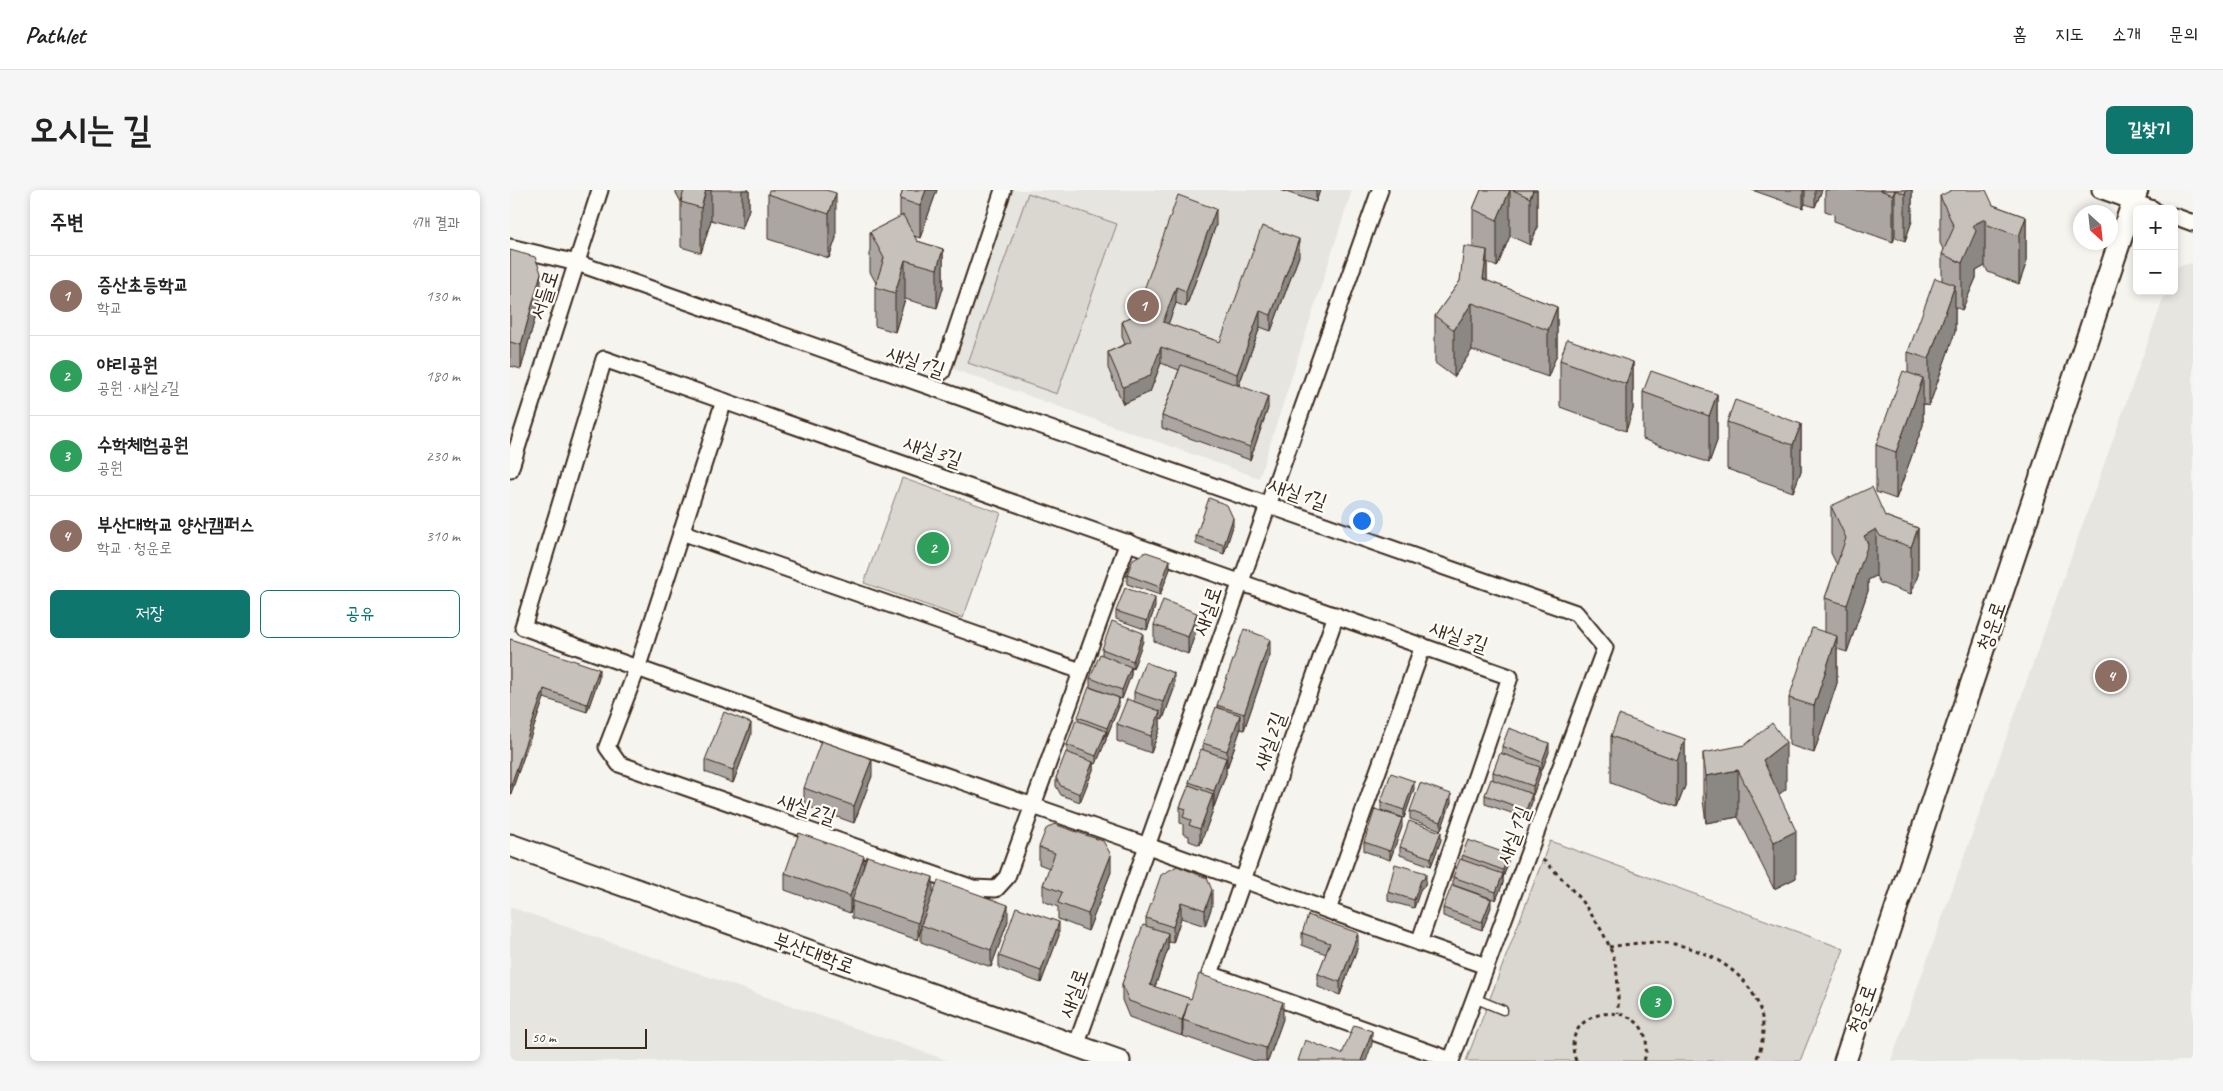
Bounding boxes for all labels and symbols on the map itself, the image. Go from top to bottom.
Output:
north arrow [2073,205,2118,250]
street label: 서들로 [524,267,564,323]
pin: 1 [1127,287,1159,325]
street label: 새실1길 [883,339,949,383]
street label: 새실3길 [900,429,966,473]
street label: 새실1길 [1265,471,1331,515]
your location [1349,508,1375,534]
pin: 2 [917,529,949,567]
street label: 새실로 [1186,583,1228,639]
street label: 청운로 [1970,598,2012,654]
street label: 새실3길 [1426,614,1492,658]
pin: 4 [2095,657,2127,695]
street label: 새실2길 [1246,708,1292,774]
street label: 새실2길 [774,786,840,830]
street label: 새실1길 [1490,802,1536,868]
street label: 부산대학로 [770,926,858,980]
street label: 새실로 [1052,965,1094,1021]
street label: 청운로 [1841,981,1883,1037]
pin: 3 [1640,983,1672,1021]
scale bar [525,1026,648,1049]

